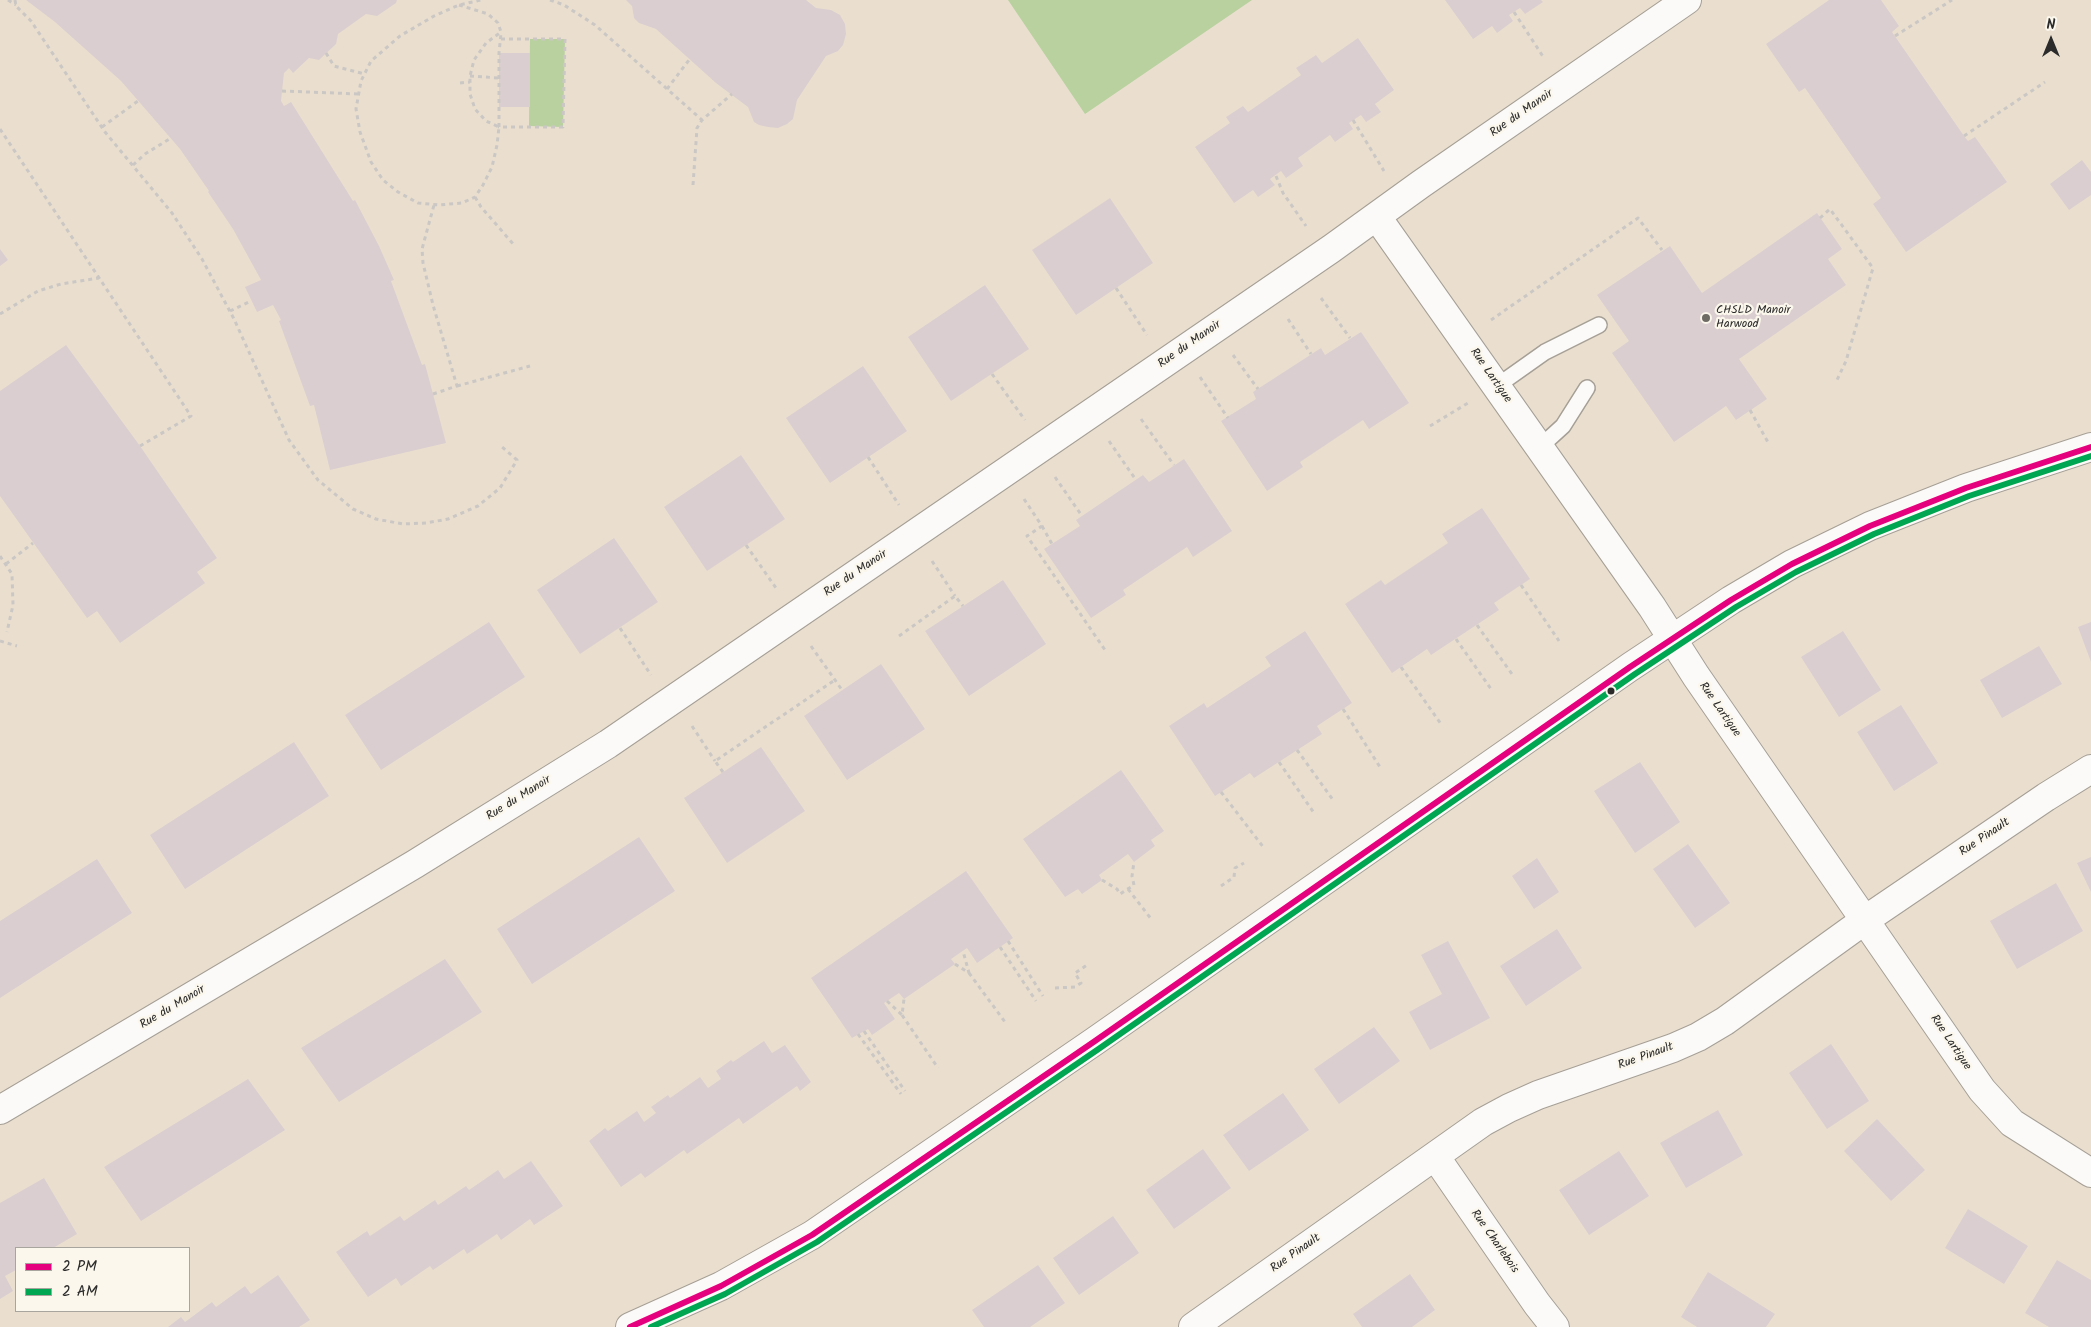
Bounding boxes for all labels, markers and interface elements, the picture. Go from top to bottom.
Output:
text: N [2047,14,2055,36]
north arrow [2026,15,2076,65]
street label: Rue du Manoir [1488,87,1556,141]
place label: CHSLD Manoir Harwood [1716,304,1790,332]
marker: CHSLD Manoir Harwood [1700,312,1712,324]
street label: Rue du Manoir [1156,318,1224,372]
street label: Rue Lartigue [1466,346,1514,406]
street label: Rue du Manoir [822,548,890,600]
street label: Rue Lartigue [1695,680,1743,740]
unlabelled marker [1606,686,1616,696]
street label: Rue du Manoir [484,773,554,825]
street label: Rue Pinault [1957,816,2013,860]
street label: Rue du Manoir [138,983,208,1033]
street label: Rue Lartigue [1926,1013,1974,1073]
street label: Rue Pinault [1616,1040,1676,1074]
street label: Rue Charlebois [1467,1207,1521,1277]
street label: Rue Pinault [1268,1232,1324,1276]
legend [15,1247,190,1312]
text: 2 PM [62,1255,97,1279]
text: 2 AM [62,1280,98,1304]

